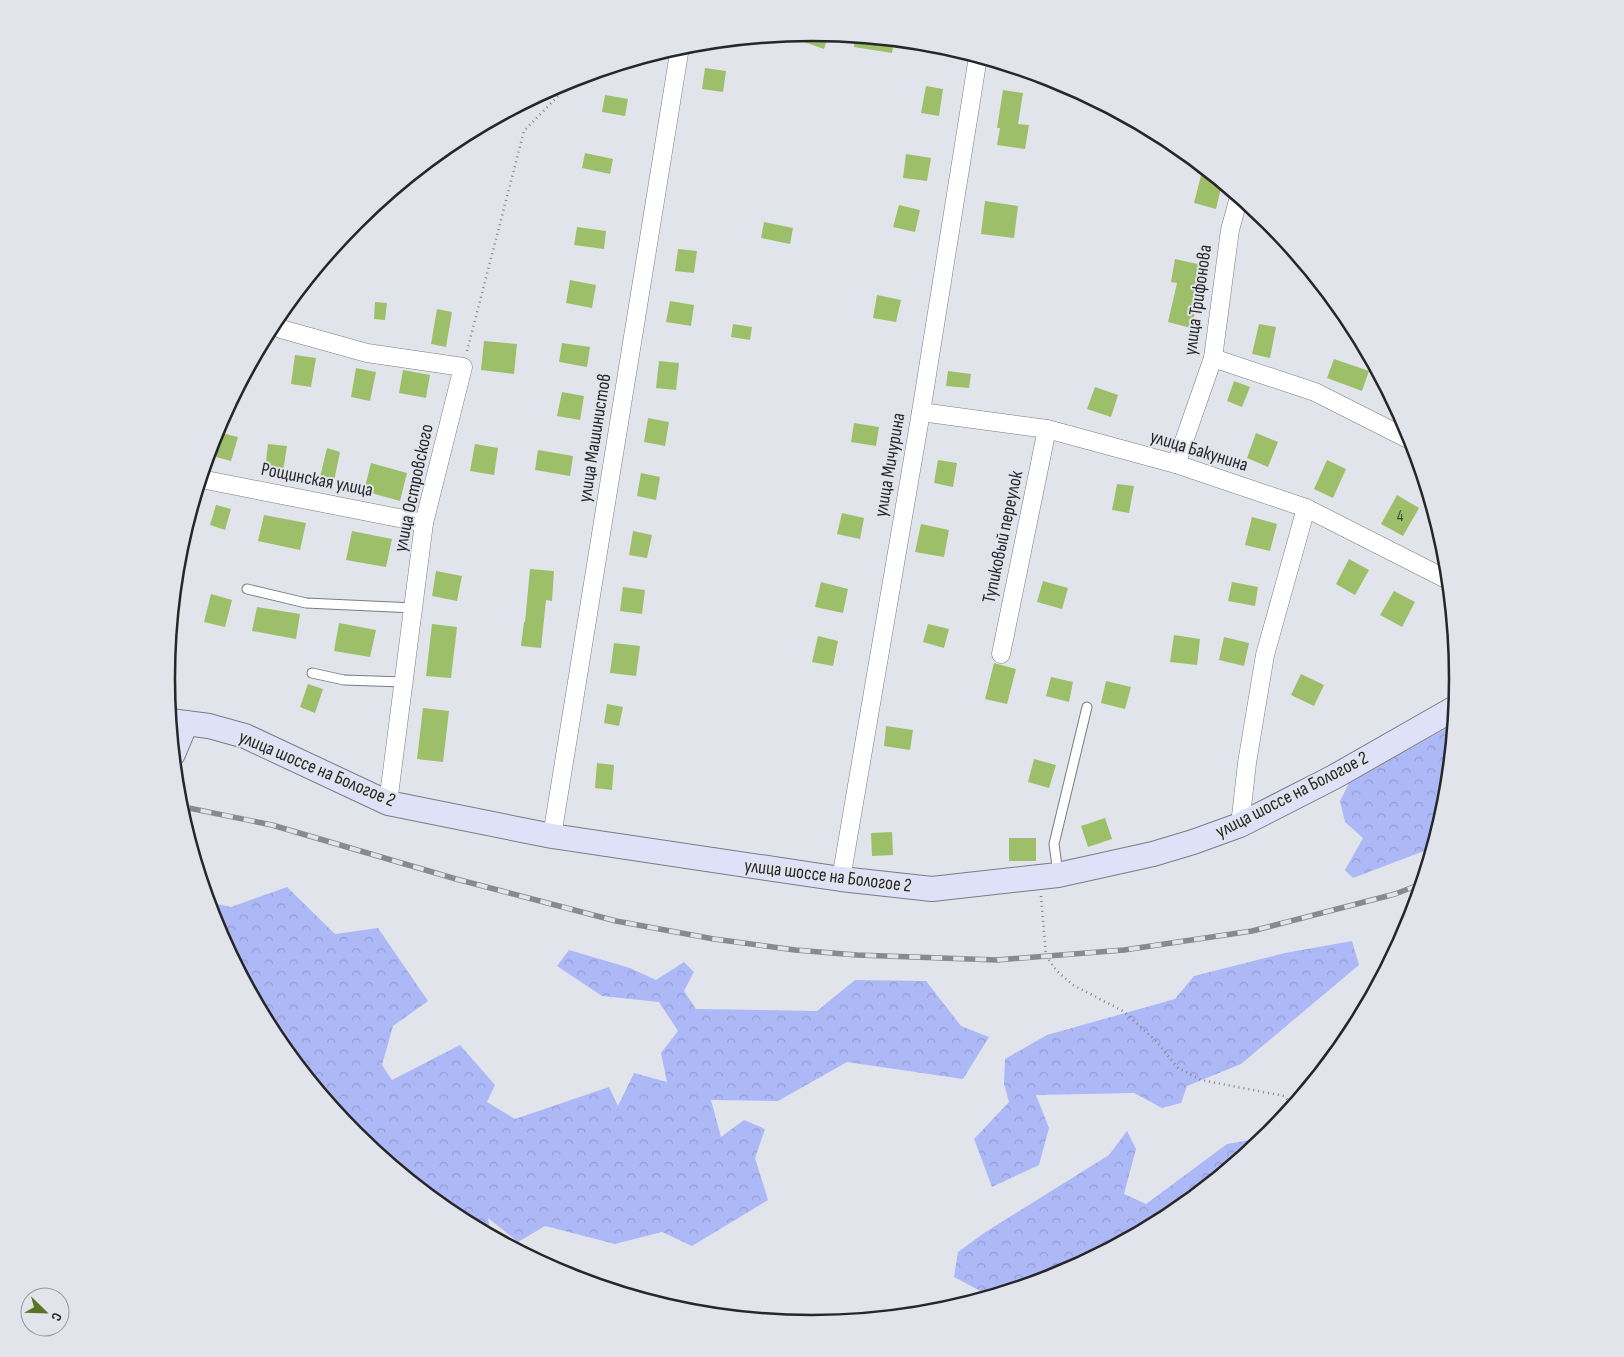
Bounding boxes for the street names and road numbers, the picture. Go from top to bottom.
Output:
street label: улица Трифонова [1179,243,1217,357]
street label: улица Машинистов [573,372,617,504]
street label: улица Мичурина [870,411,910,519]
street label: улица Островского [389,422,439,554]
street label: улица Бакунина [1147,425,1251,477]
street label: Рощинская улица [259,458,375,502]
street label: Тупиковый переулок [978,468,1028,605]
street label: улица шоссе на Бологое 2 [235,726,399,812]
street label: улица шоссе на Бологое 2 [1212,747,1372,843]
street label: улица шоссе на Бологое 2 [743,854,913,898]

